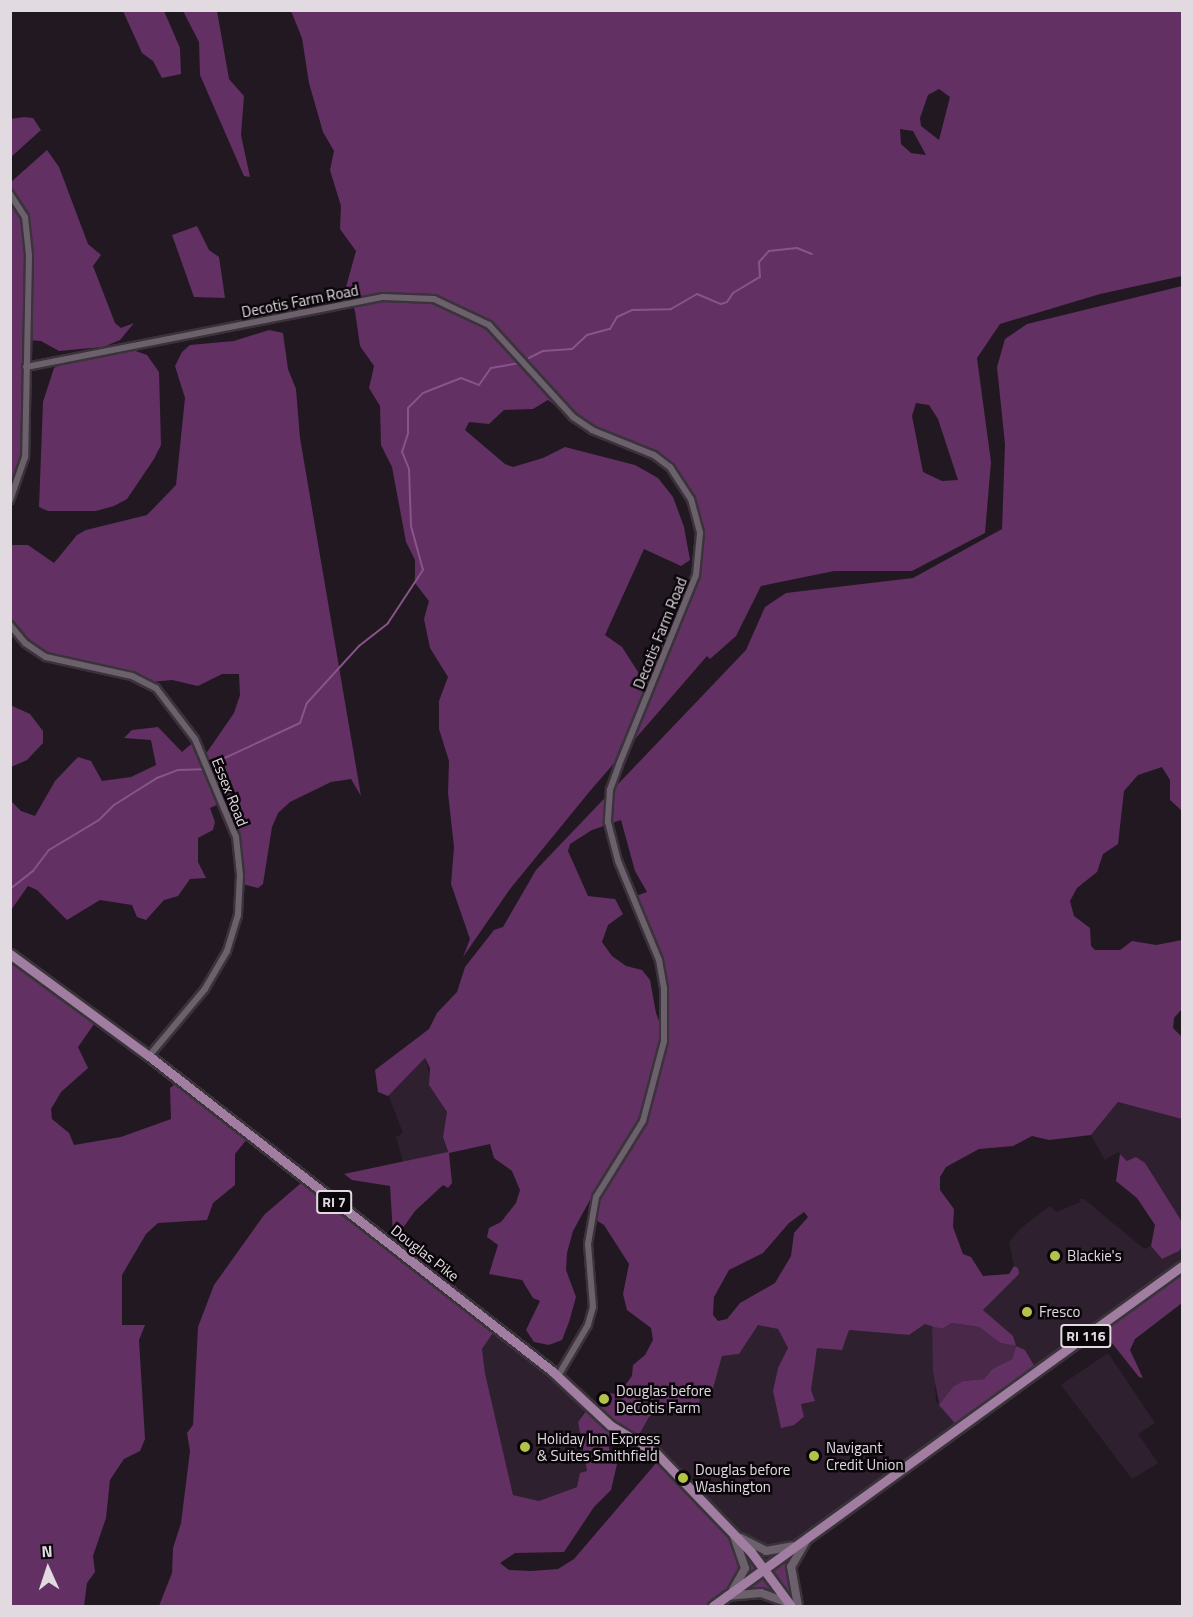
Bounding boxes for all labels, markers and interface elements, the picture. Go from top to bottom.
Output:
street label: Decotis Farm Road [240,281,360,321]
street label: Decotis Farm Road [629,575,691,691]
street label: Essex Road [208,755,252,829]
road number: RI 7 [316,1191,352,1213]
street label: Douglas Pike [387,1221,463,1285]
place label: Blackie's [1067,1247,1122,1265]
marker: Blackie's [1048,1249,1062,1263]
place label: Fresco [1039,1303,1081,1321]
marker: Fresco [1020,1305,1034,1319]
road number: RI 116 [1059,1325,1113,1347]
place label: Douglas before DeCotis Farm [616,1381,711,1416]
marker: Douglas before DeCotis Farm [597,1392,611,1406]
place label: Holiday Inn Express & Suites Smithfield [537,1429,660,1464]
place label: Navigant Credit Union [826,1438,903,1473]
marker: Holiday Inn Express & Suites Smithfield [518,1440,532,1454]
marker: Navigant Credit Union [807,1449,821,1463]
place label: Douglas before Washington [695,1460,790,1495]
marker: Douglas before Washington [676,1471,690,1485]
north arrow [18,1539,78,1599]
text: N [41,1539,53,1563]

